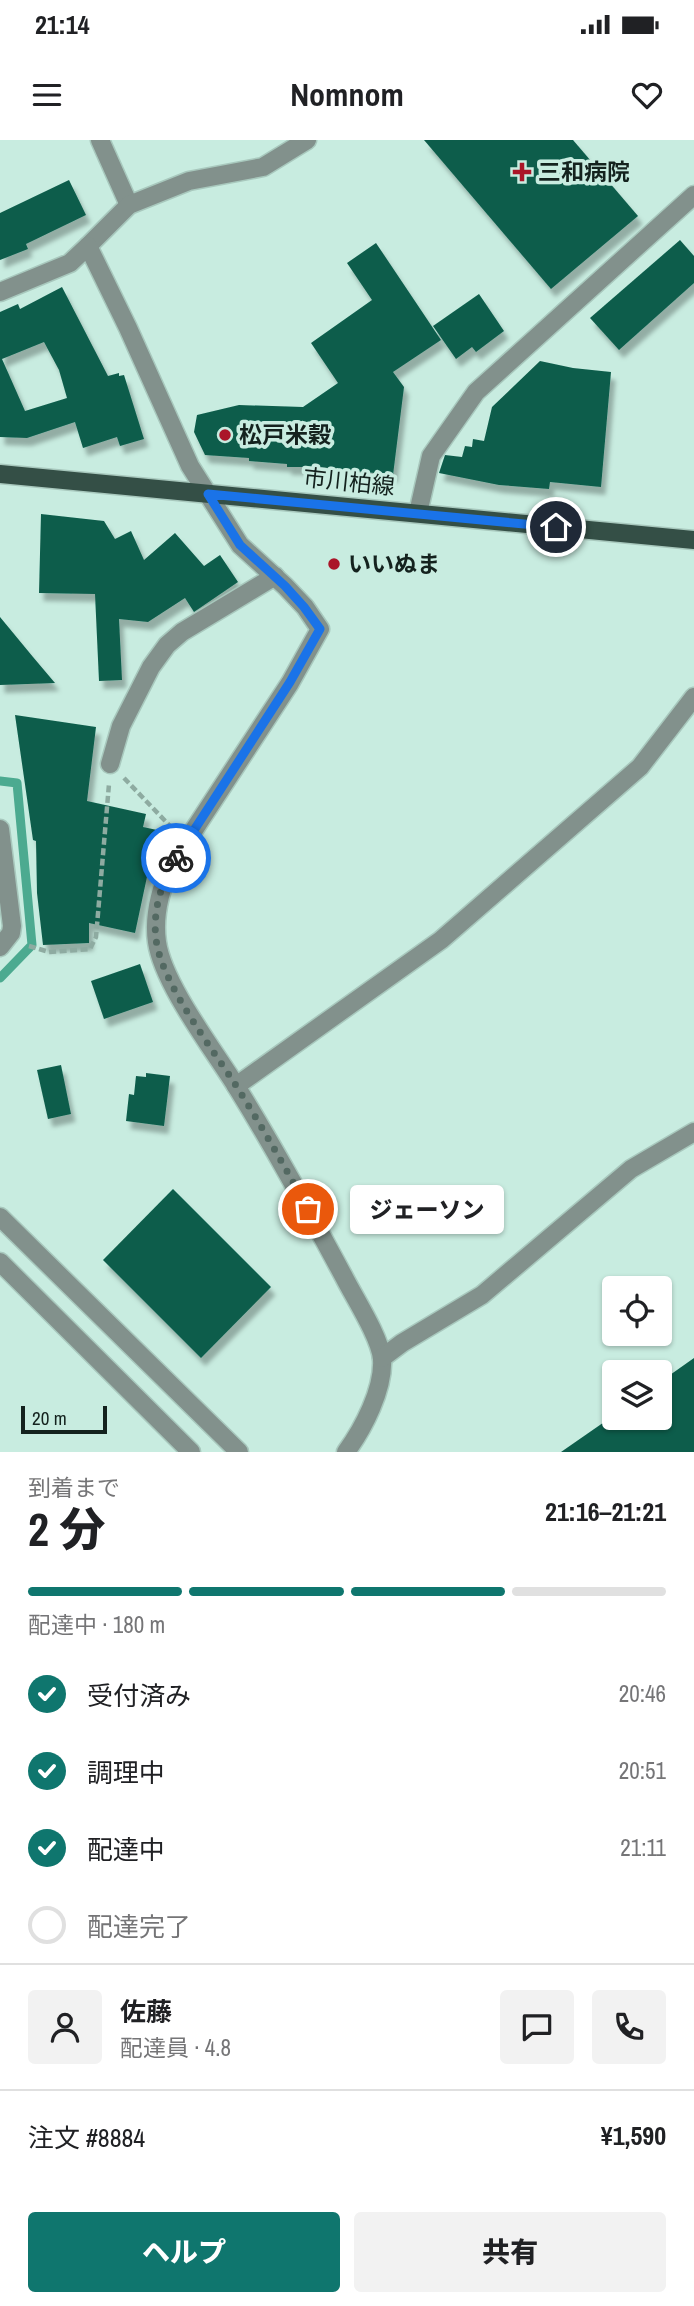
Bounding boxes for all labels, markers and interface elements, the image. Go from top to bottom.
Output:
text: 21:14 [35,7,90,42]
text: Nomnom [290,73,404,116]
icon: menu [28,76,66,114]
icon: heart [628,76,666,114]
place label: 三和病院 [538,156,630,187]
marker: 三和病院 [512,162,532,182]
place label: 松戸米穀 [239,419,331,450]
marker: 松戸米穀 [217,427,233,443]
street label: 市川柏線 [302,461,396,502]
pin [526,497,586,557]
icon: home [537,508,575,546]
place label: いいぬま [348,548,440,579]
marker: いいぬま [326,556,342,572]
courier [141,823,211,893]
icon: bike [157,839,195,877]
pin [278,1179,338,1239]
callout: ジェーソン [350,1184,504,1234]
icon: bag [289,1190,327,1228]
text: ジェーソン [370,1194,485,1225]
map controls [602,1276,672,1430]
button: locate [602,1276,672,1346]
button: layers [602,1360,672,1430]
scale bar [21,1403,107,1435]
text: 20 m [32,1405,67,1431]
text: 到着まで [28,1472,120,1503]
text: 21:16–21:21 [545,1494,666,1529]
text: 2 分 [28,1498,105,1560]
text: 配達中 · 180 m [28,1609,165,1640]
icon: check [28,1675,66,1713]
text: 受付済み [87,1678,191,1713]
text: 20:46 [619,1678,666,1709]
icon: check [28,1752,66,1790]
text: 調理中 [87,1755,165,1790]
text: 20:51 [619,1755,666,1786]
icon: check [28,1829,66,1867]
text: 配達中 [87,1832,165,1867]
text: 21:11 [620,1832,666,1863]
text: 配達完了 [87,1909,191,1944]
button: person [28,1990,102,2064]
button: chat [500,1990,574,2064]
button: phone [592,1990,666,2064]
text: 佐藤 [120,1994,172,2029]
text: 配達員 · 4.8 [120,2032,231,2063]
text: ¥1,590 [601,2118,666,2153]
text: 注文 #8884 [28,2120,145,2155]
button: ヘルプ [28,2212,340,2292]
button: 共有 [354,2212,666,2292]

